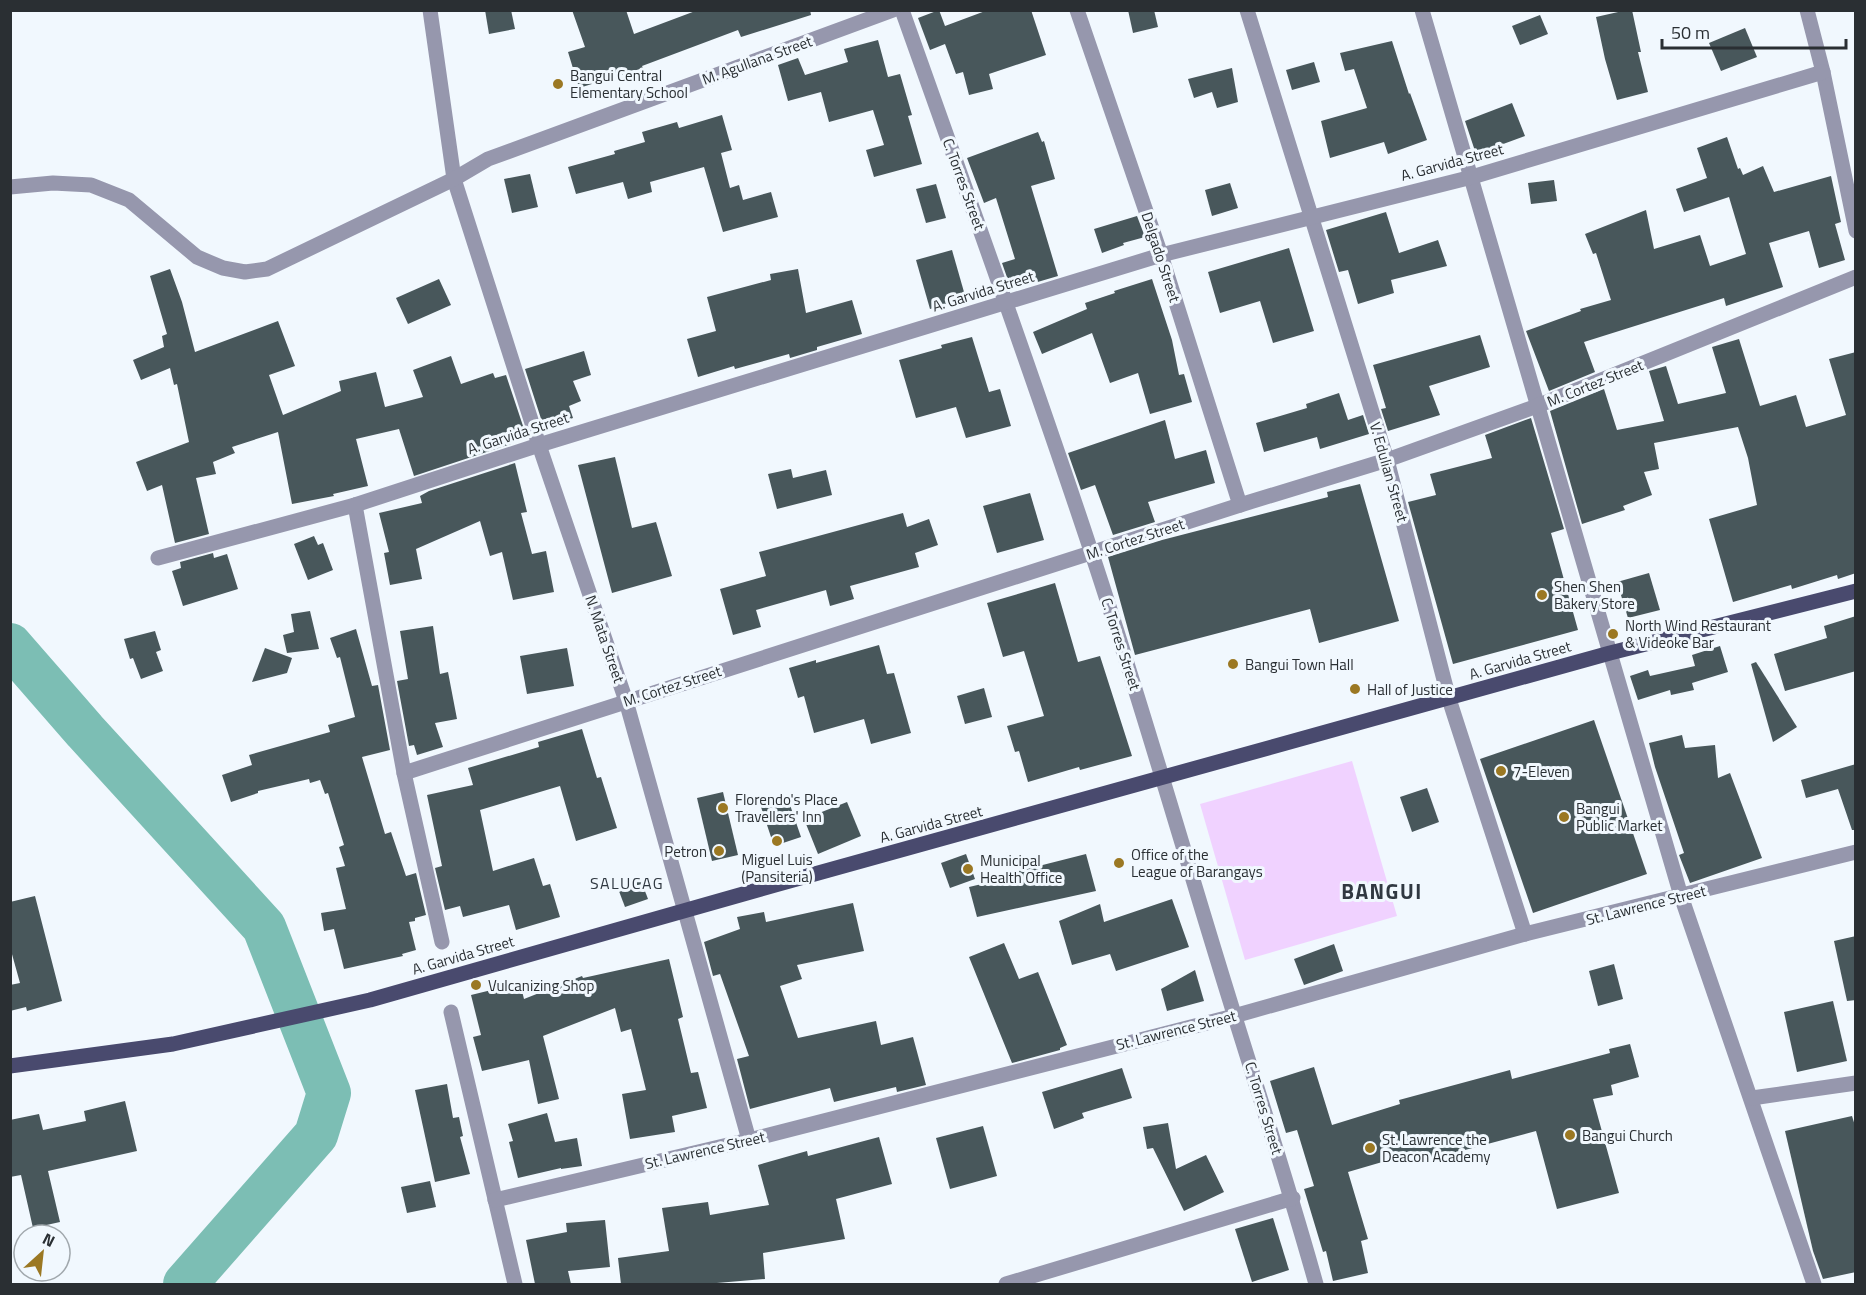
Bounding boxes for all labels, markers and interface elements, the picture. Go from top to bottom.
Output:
scale bar [1662,12,1846,50]
text: 50 m [1671,19,1710,46]
street label: M. Agullana Street [699,29,816,91]
place label: Bangui Central Elementary School [570,64,688,104]
marker: Bangui Central Elementary School [551,77,565,91]
street label: C. Torres Street [937,135,991,234]
street label: A. Garvida Street [1398,137,1507,187]
street label: Delgado Street [1136,209,1187,306]
street label: A. Garvida Street [929,264,1037,317]
street label: M. Cortez Street [1543,353,1647,413]
street label: A. Garvida Street [464,406,572,460]
street label: V. Edulian Street [1364,419,1414,525]
street label: M. Cortez Street [1083,512,1188,566]
place label: Shen Shen Bakery Store [1554,575,1635,615]
marker: Shen Shen Bakery Store [1535,588,1549,602]
street label: N. Mata Street [579,592,631,687]
street label: C. Torres Street [1095,595,1147,694]
place label: North Wind Restaurant & Videoke Bar [1625,614,1772,654]
marker: North Wind Restaurant & Videoke Bar [1606,627,1620,641]
street label: A. Garvida Street [1466,634,1575,686]
place label: Bangui Town Hall [1245,653,1354,676]
marker: Bangui Town Hall [1226,657,1240,671]
street label: M. Cortez Street [620,659,725,713]
place label: Hall of Justice [1367,678,1453,701]
marker: Hall of Justice [1348,682,1362,696]
place label: 7-Eleven [1513,760,1570,783]
marker: 7-Eleven [1494,764,1508,778]
place label: Florendo's Place Travellers' Inn [735,788,838,828]
place label: Bangui Public Market [1576,797,1663,837]
street label: A. Garvida Street [877,799,986,849]
marker: Florendo's Place Travellers' Inn [716,801,730,815]
marker: Bangui Public Market [1557,810,1571,824]
marker: Miguel Luis (Pansiteria) [770,834,784,848]
place label: Petron [664,840,707,863]
place label: Office of the League of Barangays [1131,843,1263,883]
marker: Petron [712,844,726,858]
place label: Miguel Luis (Pansiteria) [741,848,813,888]
place label: Municipal Health Office [980,849,1062,889]
marker: Office of the League of Barangays [1112,856,1126,870]
marker: Municipal Health Office [961,862,975,876]
district label: SALUCAG [590,871,664,895]
district label: BANGUI [1341,875,1423,907]
street label: St. Lawrence Street [1584,879,1709,931]
street label: A. Garvida Street [409,929,518,981]
place label: Vulcanizing Shop [488,974,594,997]
marker: Vulcanizing Shop [469,978,483,992]
street label: St. Lawrence Street [1114,1004,1239,1056]
street label: C. Torres Street [1239,1059,1289,1158]
place label: Bangui Church [1582,1124,1673,1147]
street label: St. Lawrence Street [643,1125,768,1175]
place label: St. Lawrence the Deacon Academy [1382,1128,1491,1168]
marker: Bangui Church [1563,1128,1577,1142]
marker: St. Lawrence the Deacon Academy [1363,1141,1377,1155]
north arrow [12,1223,72,1283]
text: N [38,1226,59,1253]

